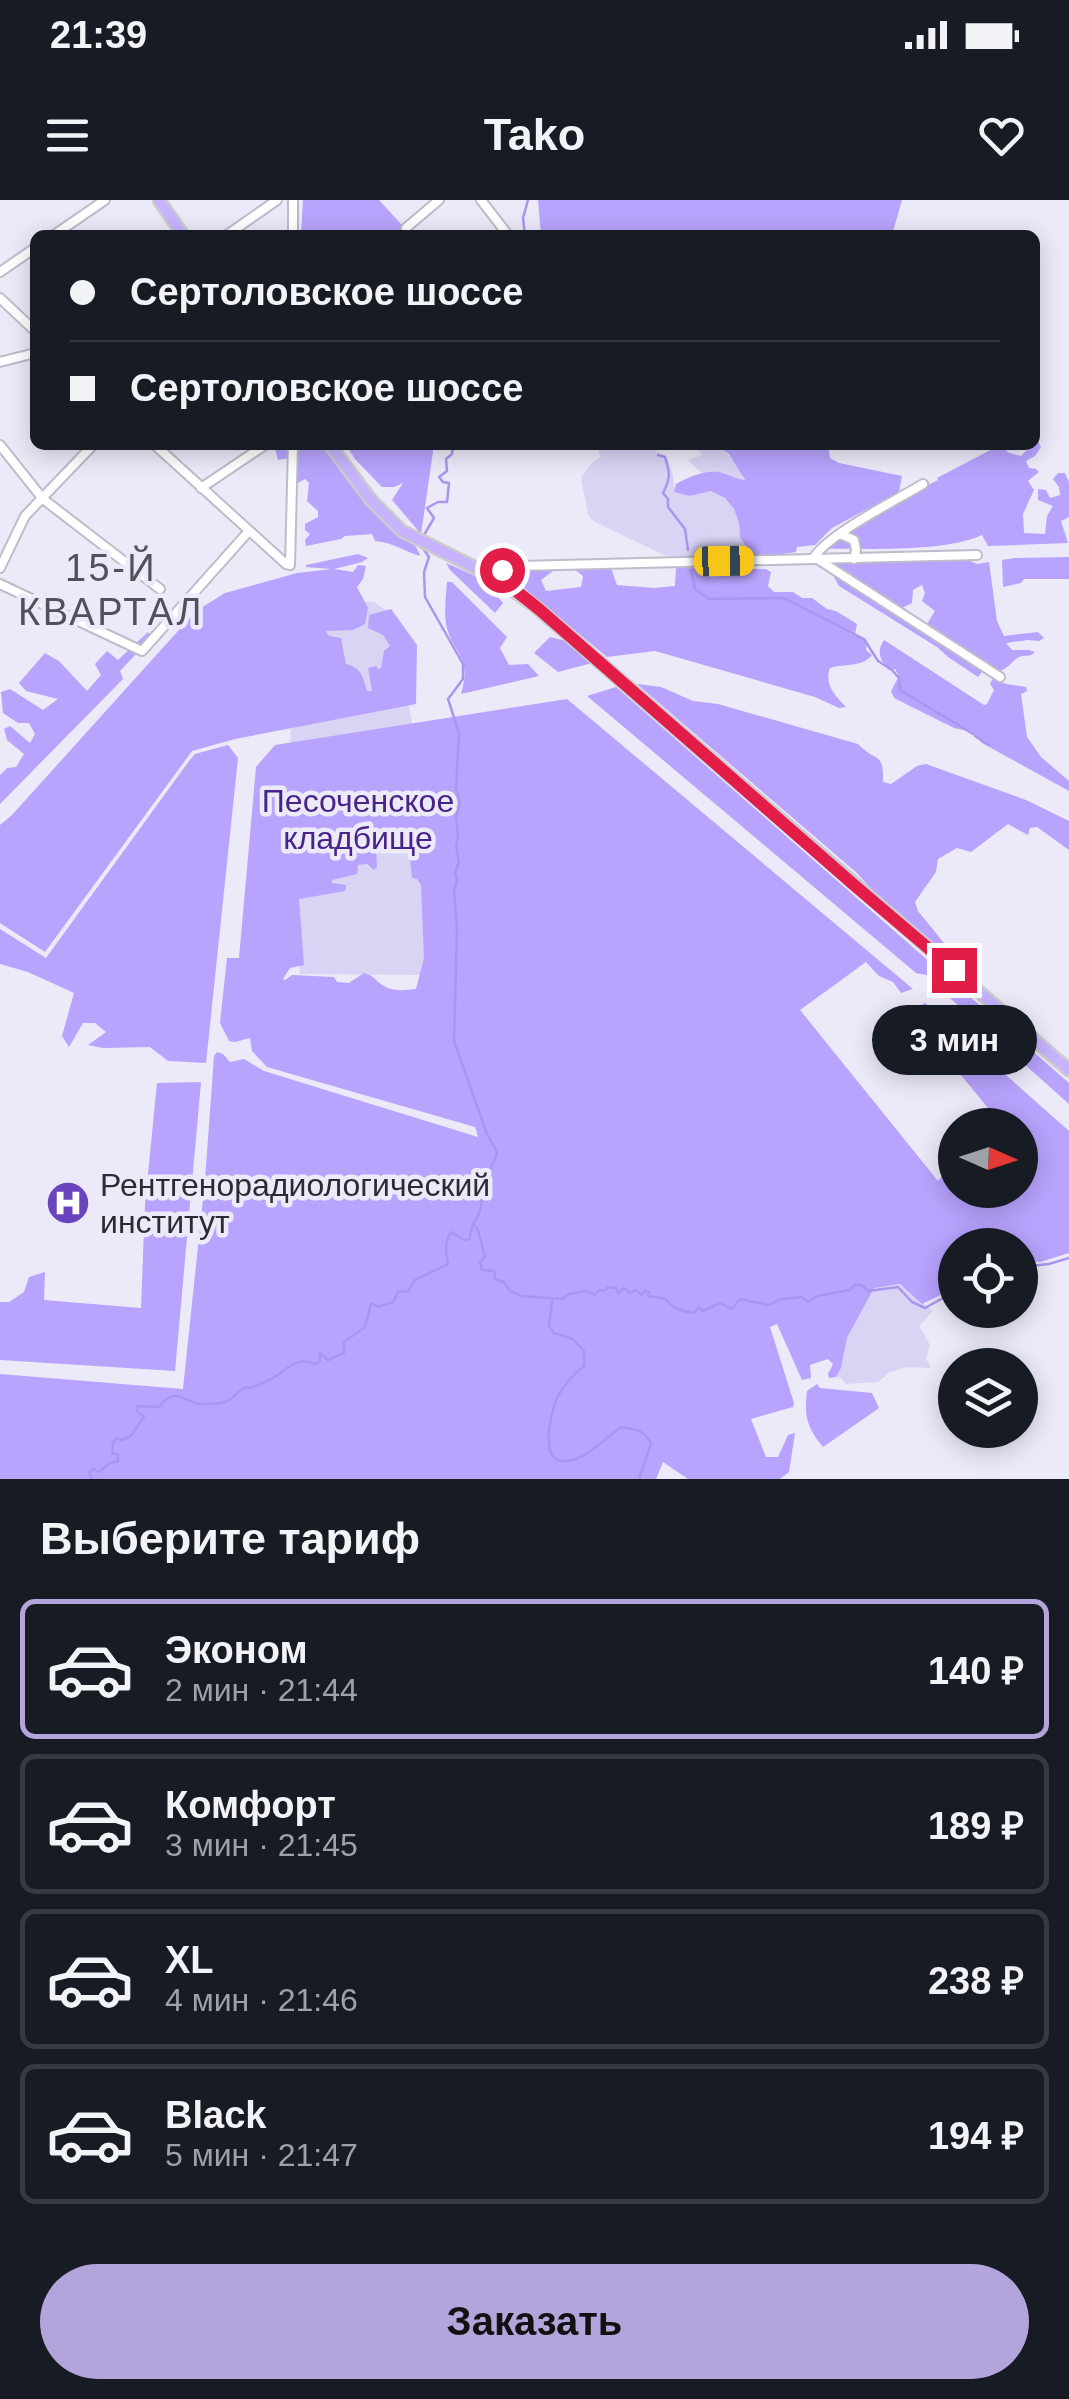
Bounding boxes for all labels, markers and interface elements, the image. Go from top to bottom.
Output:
text: 21:39 [50,14,147,56]
icon: menu [40,108,95,163]
icon: heart [974,108,1029,163]
text: Tako [484,109,585,160]
text: Сертоловское шоссе [130,271,523,313]
text: Сертоловское шоссе [130,367,523,409]
district label: 15-Й КВАРТАЛ [18,545,204,633]
car [694,545,754,577]
route start [480,548,525,593]
park label: Песоченское кладбище [262,783,454,856]
route end [932,948,977,993]
callout: 3 мин [872,1005,1036,1075]
text: 3 мин [910,1022,999,1058]
north arrow [938,1108,1038,1208]
map controls [938,1108,1038,1448]
place label: Рентгенорадиологический институт [100,1167,490,1240]
hospital icon: Рентгенорадиологический институт [45,1180,91,1226]
button: locate [938,1228,1038,1328]
button: layers [938,1348,1038,1448]
text: Выберите тариф [40,1513,420,1564]
icon: car [45,1624,135,1714]
text: Эконом [165,1629,308,1671]
text: 140 ₽ [928,1650,1024,1692]
text: 2 мин · 21:44 [165,1672,358,1708]
icon: car [45,1779,135,1869]
text: Комфорт [165,1784,336,1826]
text: 189 ₽ [928,1805,1024,1847]
text: 3 мин · 21:45 [165,1827,358,1863]
icon: car [45,1934,135,2024]
text: XL [165,1939,214,1981]
text: 238 ₽ [928,1960,1024,2002]
text: 4 мин · 21:46 [165,1982,358,2018]
icon: car [45,2089,135,2179]
text: Black [165,2094,266,2136]
text: 194 ₽ [928,2115,1024,2157]
text: 5 мин · 21:47 [165,2137,358,2173]
button: Заказать [40,2264,1029,2379]

